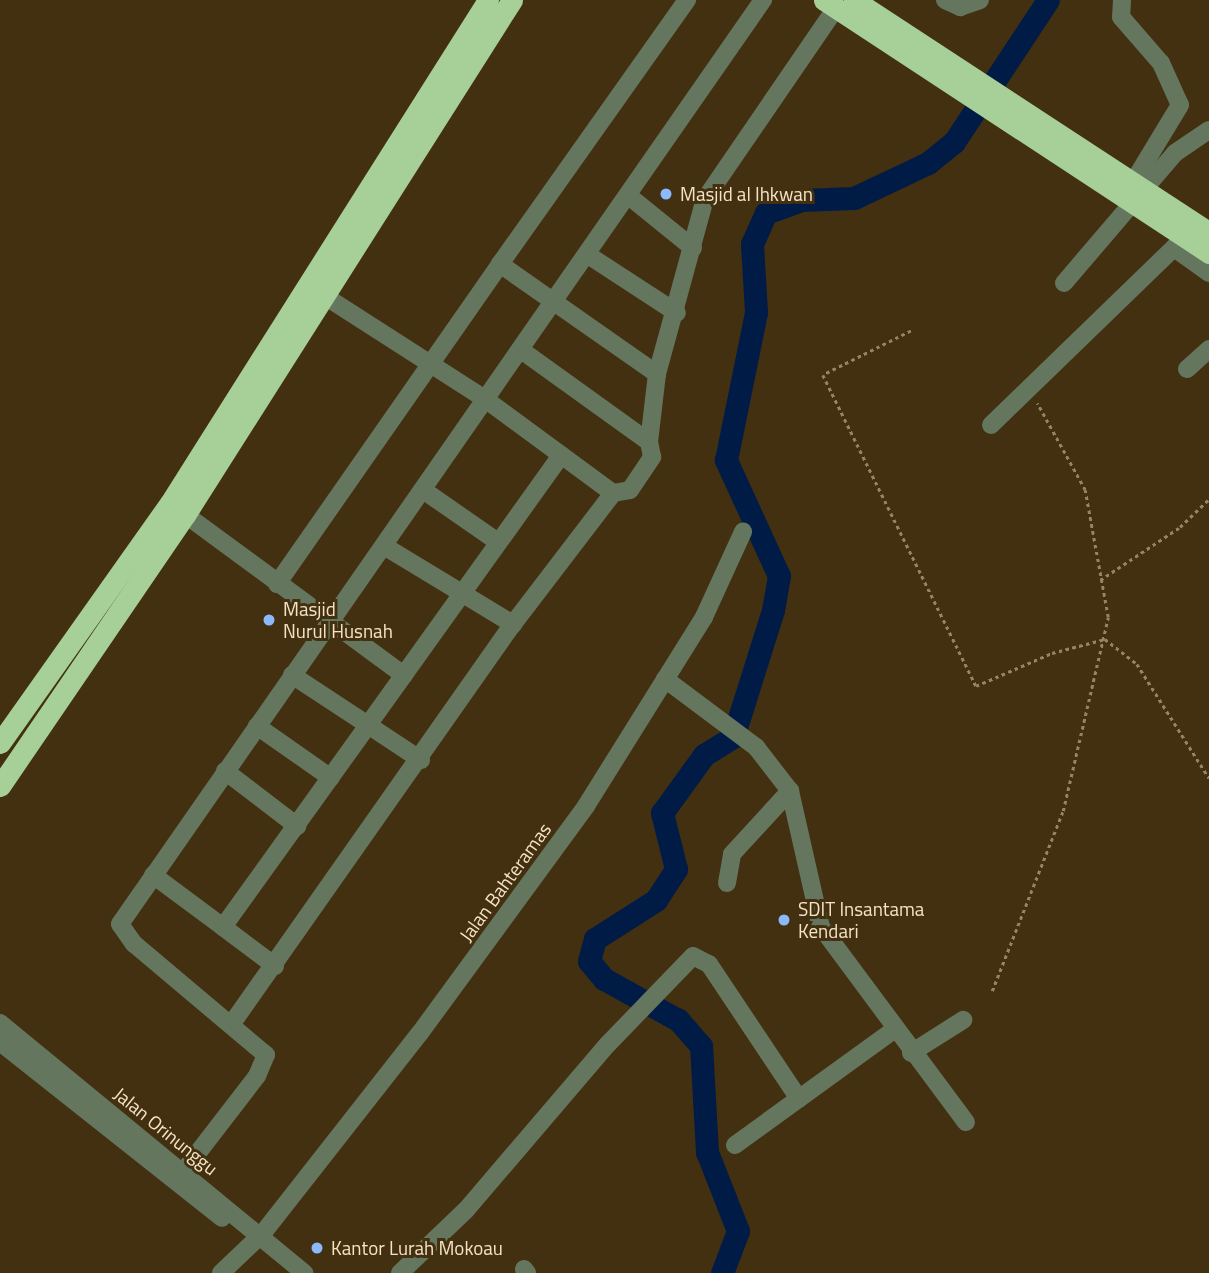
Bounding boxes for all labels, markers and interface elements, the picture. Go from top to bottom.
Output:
place label: Masjid al Ihkwan [680,183,813,205]
marker: Masjid al Ihkwan [658,186,674,202]
place label: Masjid Nurul Husnah [283,598,393,642]
marker: Masjid Nurul Husnah [261,612,277,628]
street label: Jalan Bahteramas [454,818,556,946]
place label: SDIT Insantama Kendari [798,898,924,942]
marker: SDIT Insantama Kendari [776,912,792,928]
street label: Jalan Orinunggu [110,1082,222,1180]
place label: Kantor Lurah Mokoau [331,1237,503,1259]
marker: Kantor Lurah Mokoau [309,1240,325,1256]

